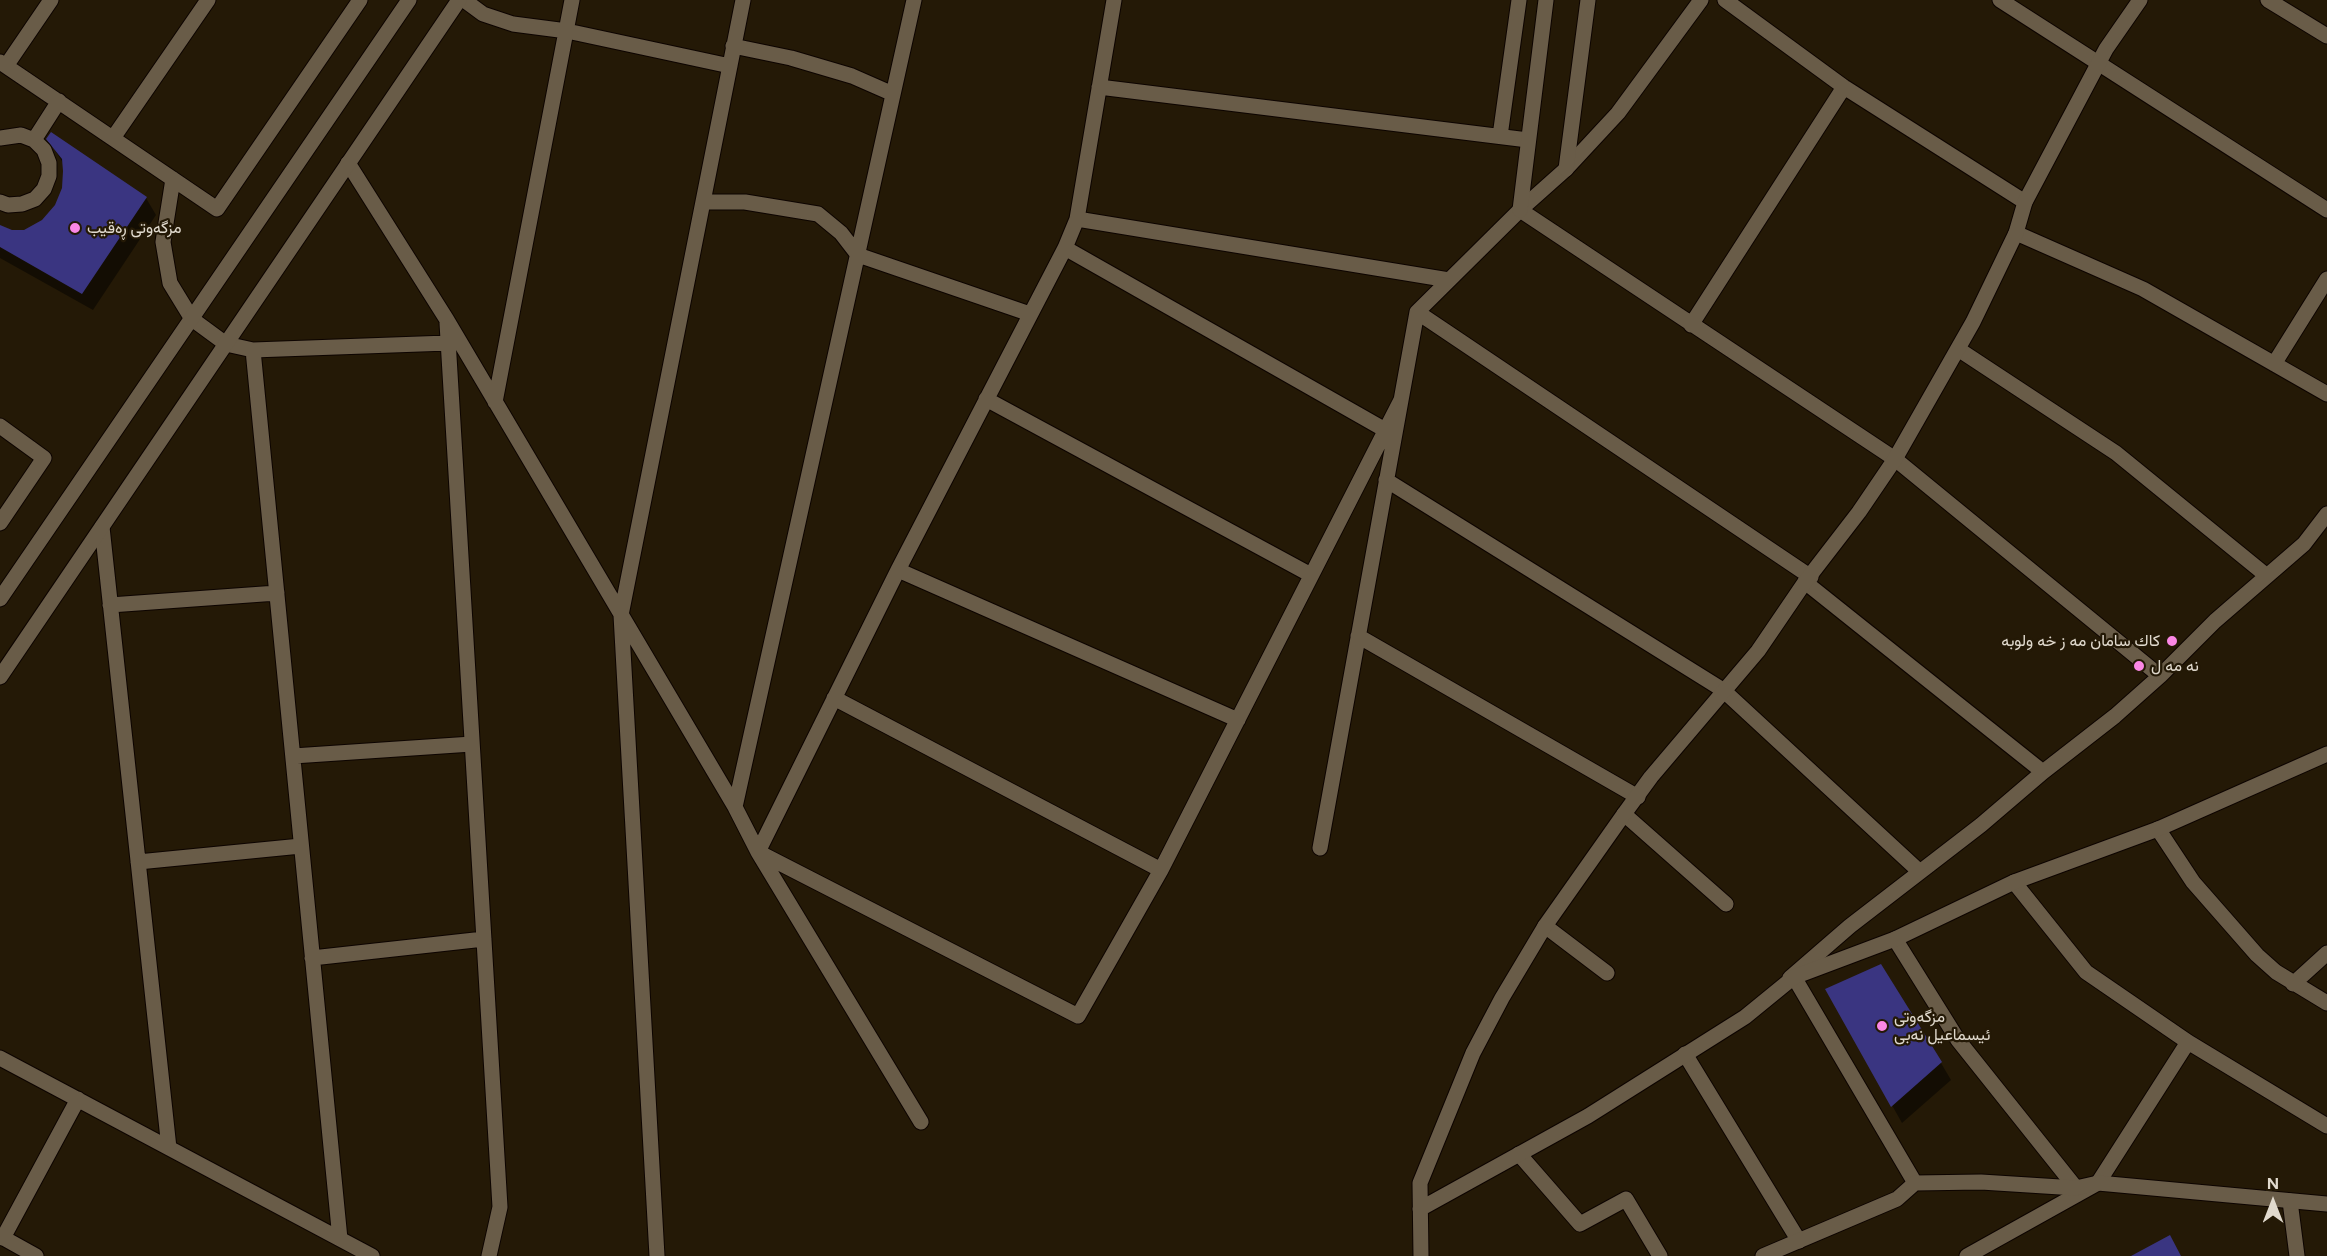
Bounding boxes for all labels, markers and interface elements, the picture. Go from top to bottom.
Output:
place label: مزگەوتی ڕەقیب [87,218,182,238]
marker: مزگەوتی ڕەقیب [68,221,82,235]
place label: كاك سامان مه ز خه ولوبه [2001,631,2160,651]
marker: كاك سامان مه ز خه ولوبه [2165,634,2179,648]
place label: نه مه ل [2151,656,2199,676]
marker: نه مه ل [2132,659,2146,673]
place label: مزگەوتی ئیسماعیل نەبی [1894,1007,1990,1045]
marker: مزگەوتی ئیسماعیل نەبی [1875,1019,1889,1033]
north arrow [2243,1172,2303,1232]
text: N [2267,1174,2279,1193]

